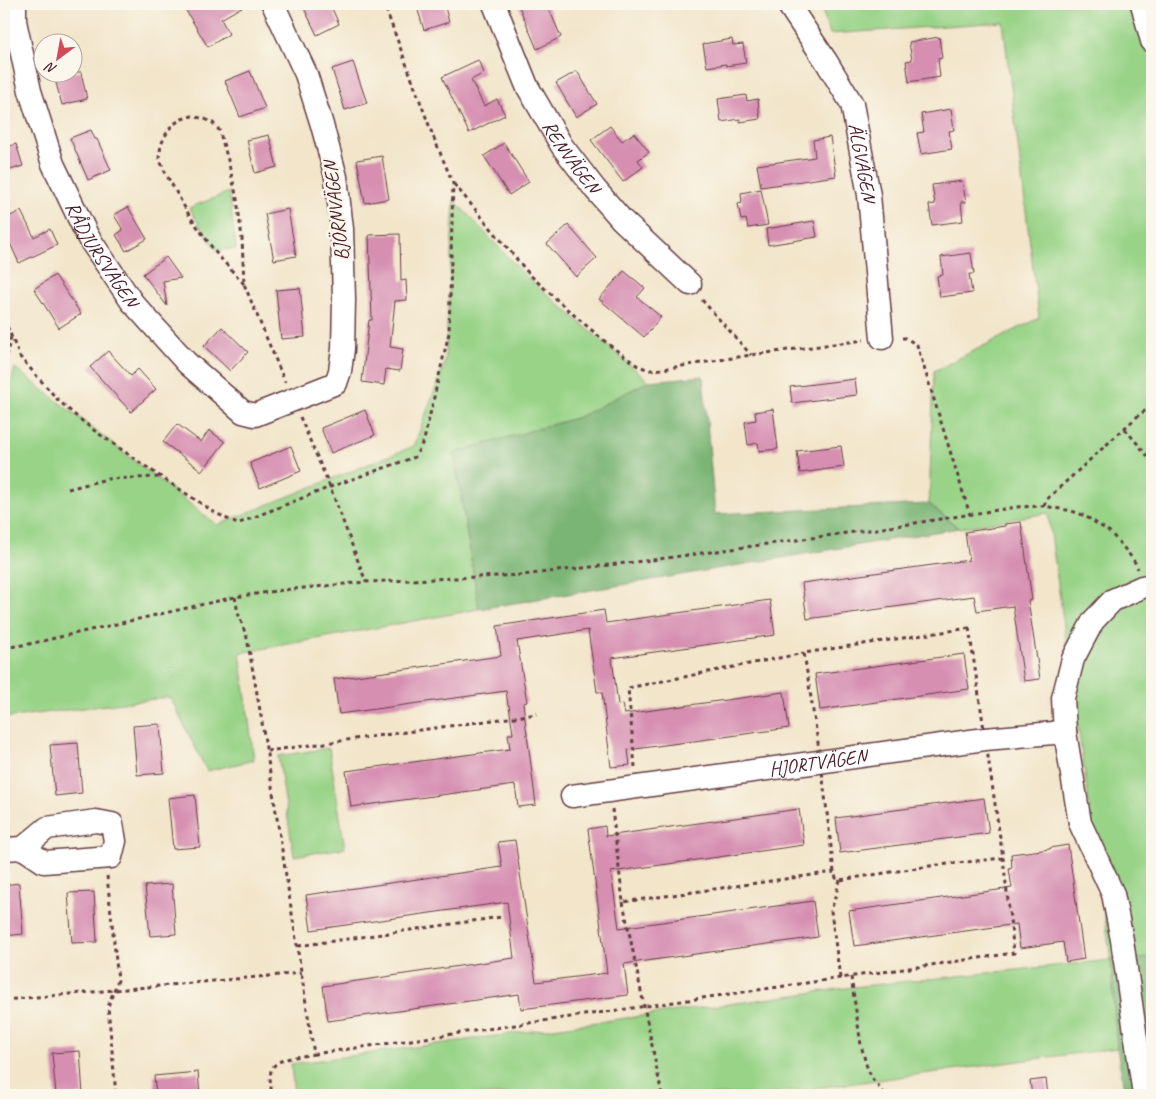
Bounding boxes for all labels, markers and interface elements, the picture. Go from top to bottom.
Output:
north arrow [32,32,82,82]
text: N [41,58,60,78]
street label: RENVÄGEN [537,116,608,200]
street label: ÄLGVÄGEN [843,121,882,205]
street label: BJÖRNVÄGEN [317,157,354,262]
street label: RÅDJURSVÄGEN [60,197,146,314]
street label: HJORTVÄGEN [767,743,871,781]

